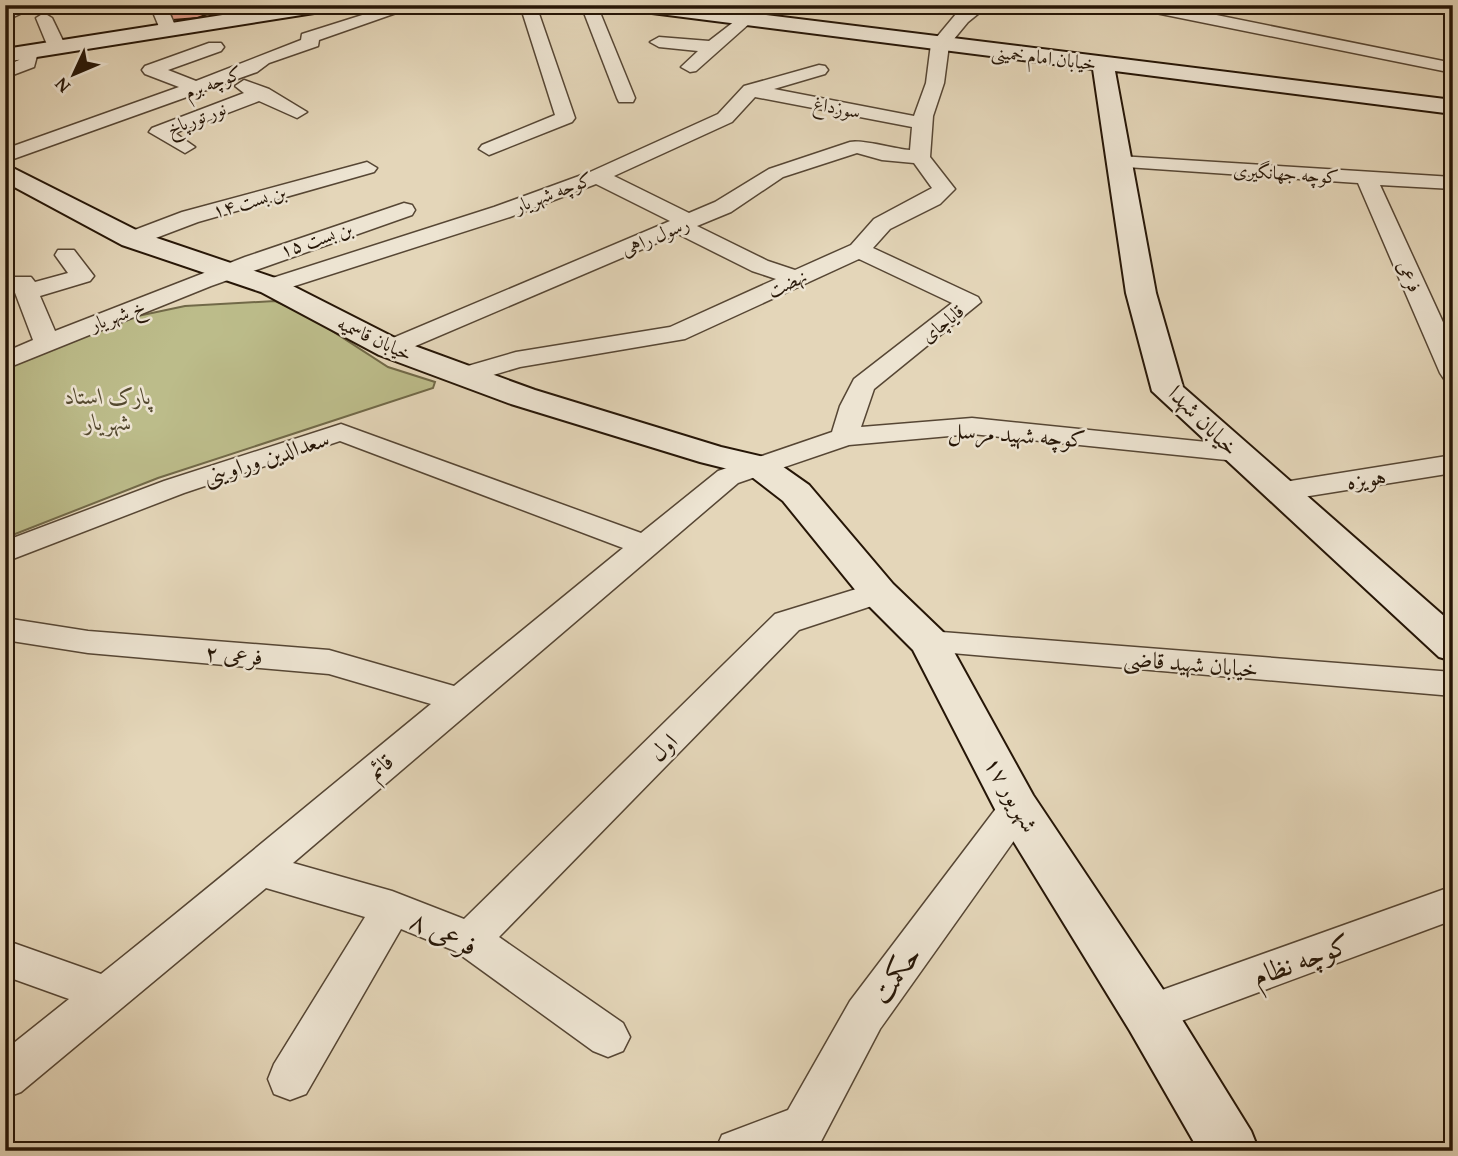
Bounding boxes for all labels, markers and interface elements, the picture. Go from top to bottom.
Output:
street label: خیابان امام خمینی [990,37,1098,80]
north arrow [38,38,108,108]
street label: کوچه برم [180,58,247,109]
text: N [47,71,76,100]
street label: سوزداغ [810,89,863,127]
street label: نور تورپاخ [162,94,231,146]
street label: کوچه جهانگیری [1232,155,1340,191]
street label: کوچه شهریار [508,164,596,220]
street label: بن بست ۱۴ [209,178,289,224]
street label: رسول راهی [616,209,694,263]
street label: بن بست ۱۵ [276,214,356,264]
street label: فرعی [1391,255,1429,297]
street label: نهضت [763,262,811,304]
street label: خ شهریار [84,291,152,342]
street label: قایاچای [914,297,970,349]
street label: خیابان قاسمیه [333,309,417,367]
street label: خیابان شهدا [1161,377,1247,463]
park label: پارک استاد شهریار [65,379,153,438]
street label: کوچه شهید مرسل [947,413,1087,456]
street label: سعدالدین وراوینی [199,421,333,493]
street label: هویزه [1344,459,1388,497]
street label: فرعی ۲ [204,635,264,673]
street label: خیابان شهید قاضی [1122,641,1260,686]
street label: اول [641,725,685,769]
street label: قائم [360,745,403,790]
street label: ۱۷ شهریور [977,750,1047,838]
street label: فرعی ۸ [403,899,485,965]
street label: کوچه نظام [1246,922,1357,1000]
street label: حکمت [860,936,930,1012]

